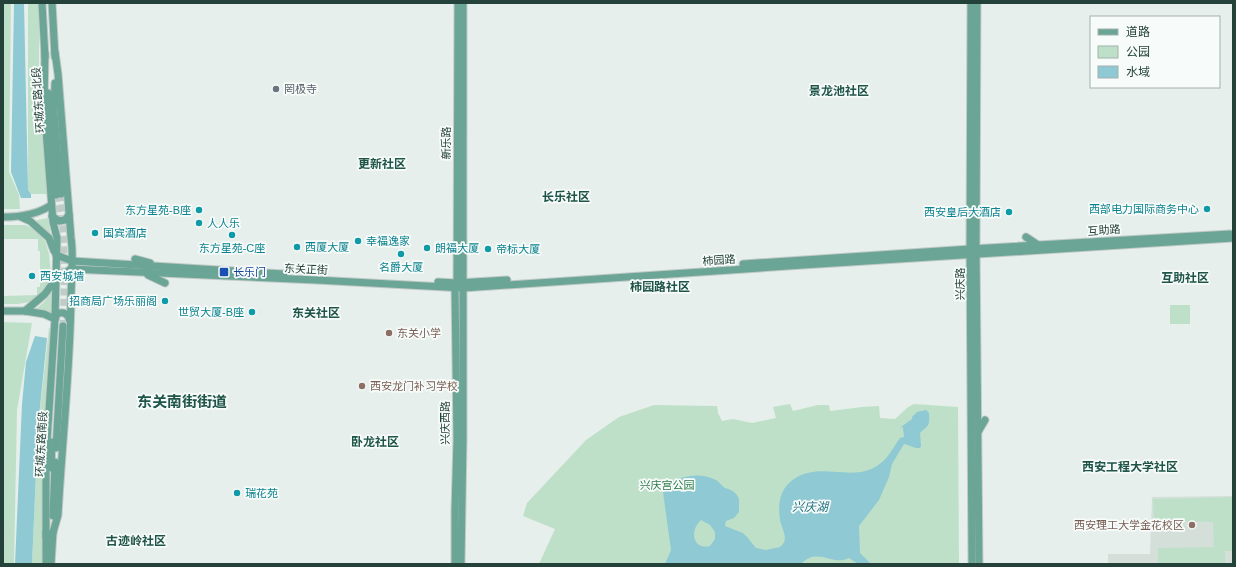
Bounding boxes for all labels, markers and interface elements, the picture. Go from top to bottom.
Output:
legend [1090,16,1220,88]
text: 道路 [1126,25,1150,39]
text: 公园 [1126,45,1150,59]
text: 水域 [1126,65,1150,79]
street label: 环城东路北段 [30,67,46,133]
place label: 罔极寺 [284,83,317,95]
marker: 罔极寺 [271,84,281,94]
district label: 景龙池社区 [809,84,869,98]
street label: 新乐路 [440,127,452,160]
district label: 更新社区 [358,157,406,171]
district label: 长乐社区 [542,190,590,204]
place label: 西部电力国际商务中心 [1089,203,1199,215]
place label: 东方星苑-B座 [125,204,191,216]
marker: 西部电力国际商务中心 [1202,204,1212,214]
marker: 东方星苑-B座 [194,205,204,215]
place label: 西安皇后大酒店 [924,206,1001,218]
marker: 西安皇后大酒店 [1004,207,1014,217]
place label: 人人乐 [207,217,240,229]
marker: 人人乐 [194,218,204,228]
street label: 互助路 [1087,223,1121,237]
place label: 国宾酒店 [103,227,147,239]
marker: 国宾酒店 [90,228,100,238]
marker: 东方星苑-C座 [227,230,237,240]
place label: 幸福逸家 [366,235,410,247]
marker: 幸福逸家 [353,236,363,246]
place label: 西厦大厦 [305,241,349,253]
place label: 东方星苑-C座 [199,242,265,254]
marker: 西厦大厦 [292,242,302,252]
place label: 朗福大厦 [435,242,479,254]
marker: 朗福大厦 [422,243,432,253]
place label: 帝标大厦 [496,243,540,255]
marker: 帝标大厦 [483,244,493,254]
marker: 名爵大厦 [396,249,406,259]
street label: 柿园路 [702,253,736,267]
place label: 名爵大厦 [379,261,423,273]
street label: 东关正街 [284,262,328,276]
marker: 长乐门 [218,266,230,278]
place label: 长乐门 [233,266,266,278]
street label: 兴庆路 [954,268,966,301]
place label: 西安城墙 [40,270,84,282]
marker: 西安城墙 [27,271,37,281]
district label: 互助社区 [1161,271,1209,285]
district label: 柿园路社区 [630,280,690,294]
place label: 招商局广场乐丽阁 [69,295,157,307]
marker: 招商局广场乐丽阁 [160,296,170,306]
place label: 世贸大厦-B座 [178,306,244,318]
district label: 东关社区 [292,306,340,320]
marker: 世贸大厦-B座 [247,307,257,317]
place label: 东关小学 [397,327,441,339]
marker: 东关小学 [384,328,394,338]
place label: 西安龙门补习学校 [370,380,458,392]
marker: 西安龙门补习学校 [357,381,367,391]
district label: 东关南街街道 [137,393,227,410]
street label: 兴庆西路 [439,401,451,445]
street label: 环城东路南段 [33,411,49,477]
district label: 卧龙社区 [351,435,399,449]
district label: 西安工程大学社区 [1082,460,1178,474]
park label: 兴庆宫公园 [640,479,695,491]
place label: 瑞花苑 [245,487,278,499]
marker: 瑞花苑 [232,488,242,498]
water label: 兴庆湖 [792,500,830,514]
place label: 西安理工大学金花校区 [1074,519,1184,531]
marker: 西安理工大学金花校区 [1187,520,1197,530]
district label: 古迹岭社区 [106,534,166,548]

